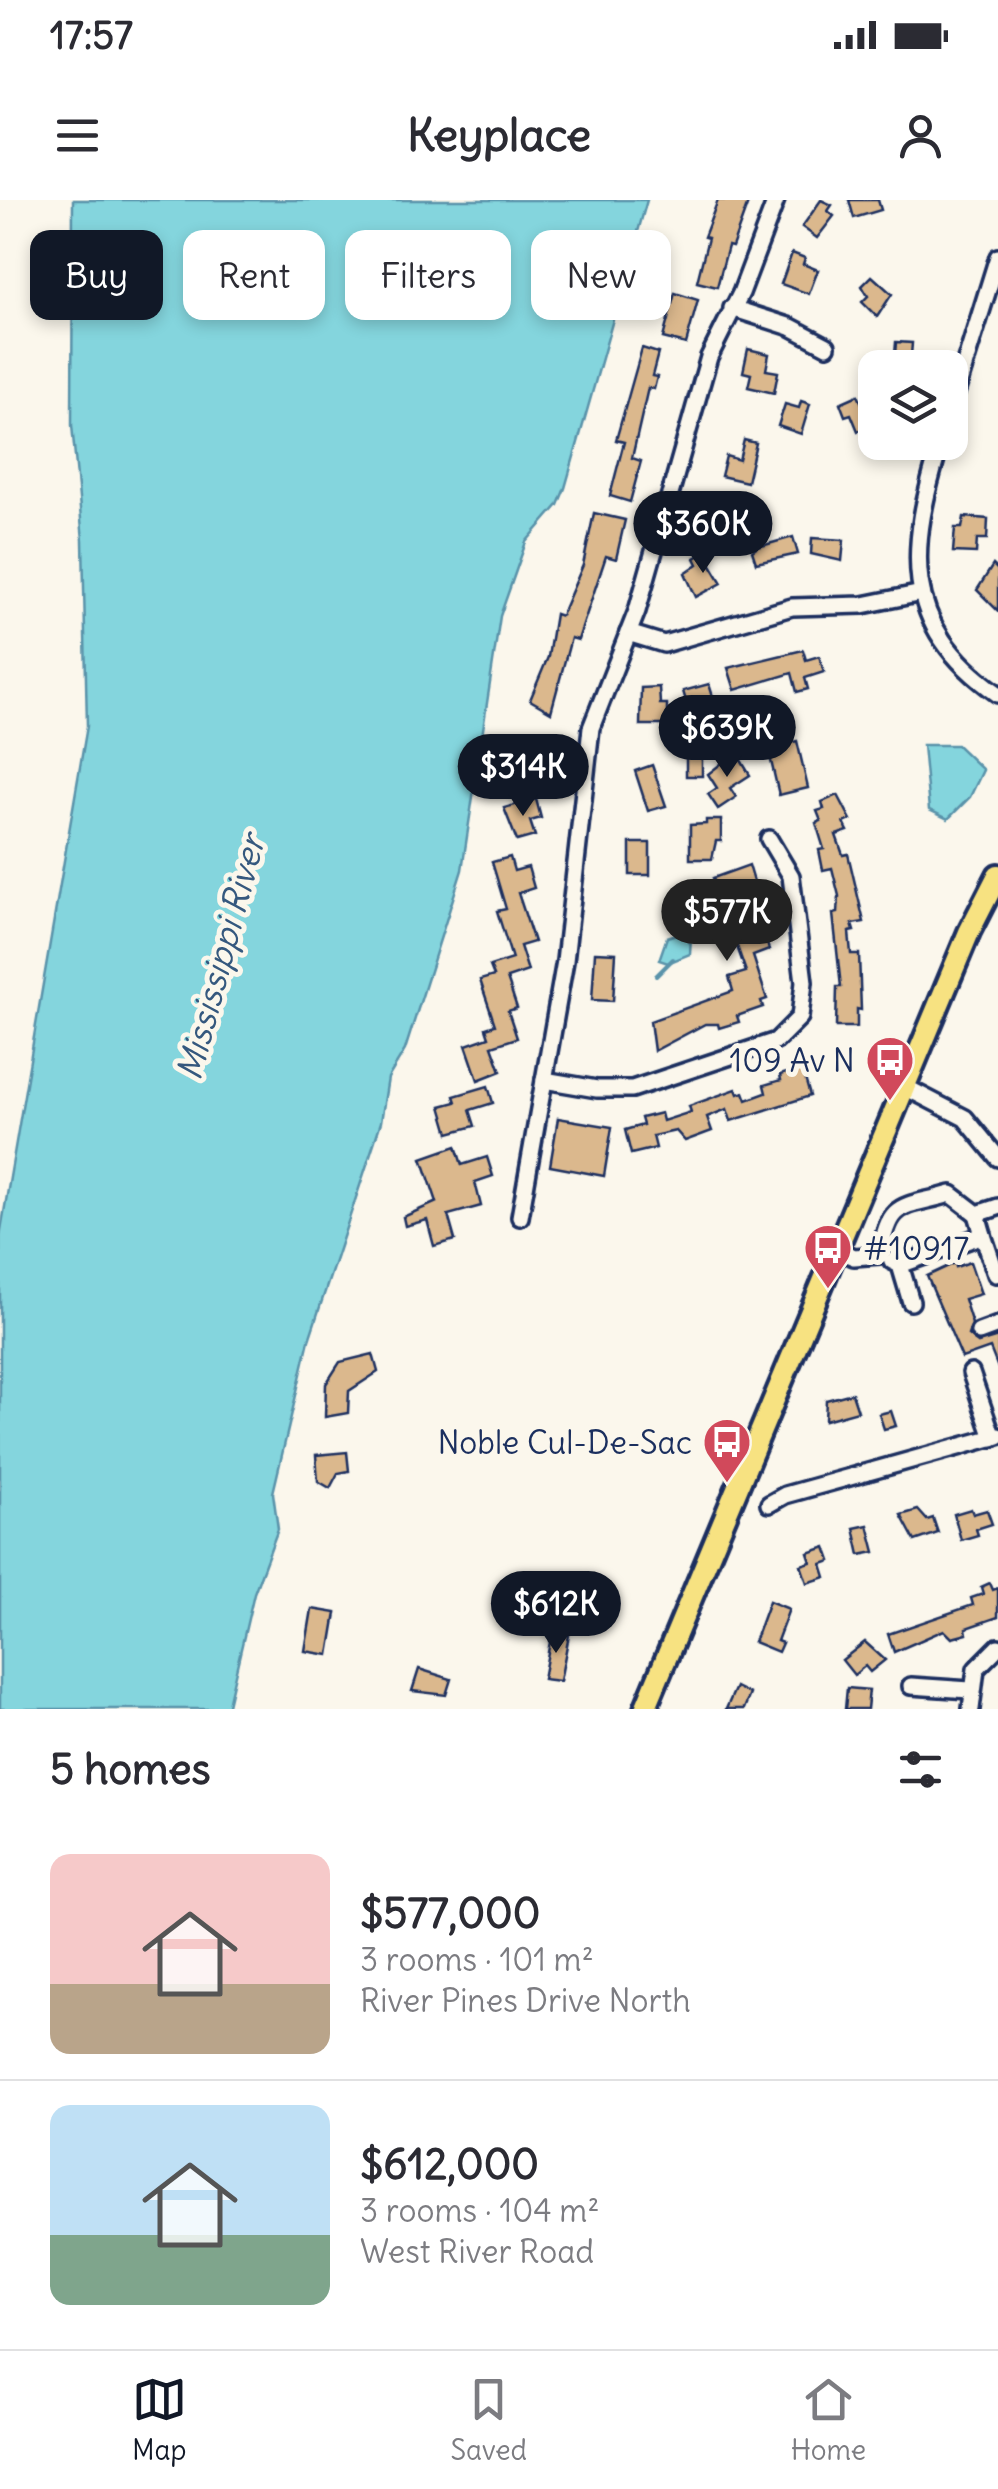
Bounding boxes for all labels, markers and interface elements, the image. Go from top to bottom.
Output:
text: 17:57 [50,12,133,59]
text: Keyplace [407,107,591,163]
icon: menu [50,108,105,163]
icon: person [893,108,948,163]
chip: Buy [30,230,163,320]
chip: Rent [183,230,325,320]
chip: Filters [345,230,511,320]
chip: New [531,230,671,320]
map controls [858,350,968,460]
button: layers [858,350,968,460]
pin: $360K [633,491,773,576]
text: $360K [655,503,751,544]
pin: $639K [657,695,797,780]
text: $639K [681,707,773,748]
pin: $314K [453,734,593,819]
text: $314K [480,746,566,787]
water label: Mississippi River [166,826,275,1084]
pin: $577K [657,879,797,964]
text: $577K [683,891,771,932]
bus stop icon: 109 Av N [864,1034,916,1102]
place label: 109 Av N [730,1040,855,1081]
bus stop icon: #10917 [802,1222,854,1290]
place label: #10917 [863,1228,969,1269]
bus stop icon: Noble Cul-De-Sac [701,1416,753,1484]
place label: Noble Cul-De-Sac [437,1422,692,1463]
pin: $612K [486,1571,626,1656]
text: $612K [513,1583,599,1624]
icon: filters [893,1742,948,1797]
text: 5 homes [50,1743,211,1795]
text: $577,000 [360,1887,540,1939]
icon: home [130,1894,250,2014]
text: 3 rooms · 101 m² [360,1939,594,1980]
text: River Pines Drive North [360,1980,691,2021]
text: $612,000 [360,2138,539,2190]
icon: home [130,2145,250,2265]
text: 3 rooms · 104 m² [360,2190,599,2231]
text: West River Road [360,2231,594,2272]
tab: Map [132,2372,187,2468]
tab: Saved [450,2372,527,2468]
tab: Home [791,2372,866,2468]

